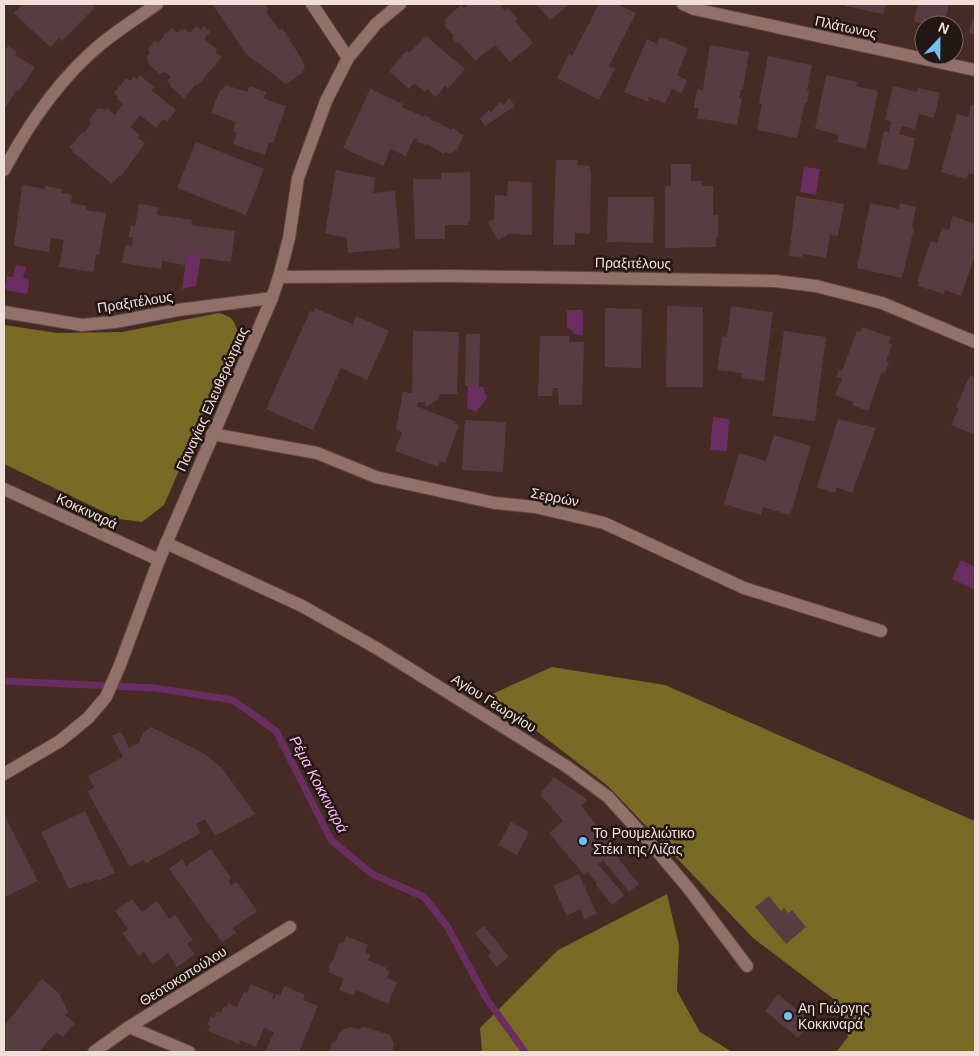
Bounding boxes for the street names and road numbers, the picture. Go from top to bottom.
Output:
street label: Πλάτωνος [814,13,879,41]
street label: Πραξιτέλους [595,254,672,272]
street label: Πραξιτέλους [96,288,174,316]
street label: Παναγίας Ελευθερώτριας [173,324,251,474]
street label: Σερρών [530,484,580,510]
street label: Κοκκιναρά [54,490,120,532]
street label: Αγίου Γεωργίου [449,671,539,735]
street label: Θεοτοκοπούλου [137,943,229,1009]

